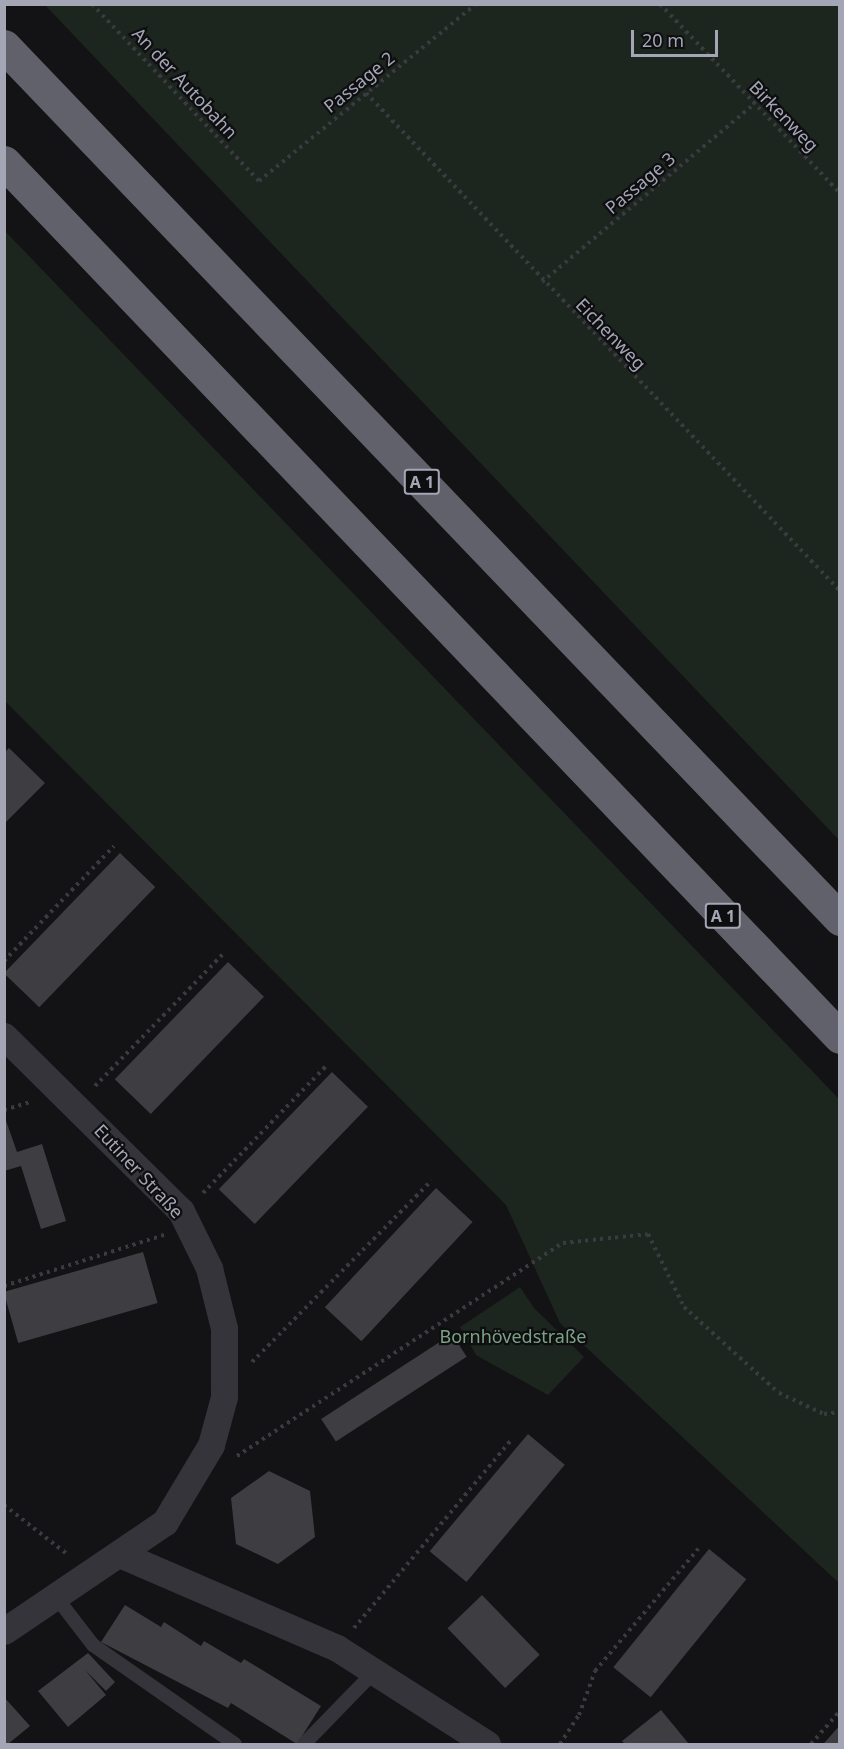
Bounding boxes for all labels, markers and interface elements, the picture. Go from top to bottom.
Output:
scale bar [634,18,721,56]
street label: An der Autobahn [128,23,242,143]
text: 20 m [642,28,684,52]
street label: Passage 2 [319,47,399,117]
street label: Birkenweg [745,76,823,156]
street label: Passage 3 [601,148,679,218]
street label: Eichenweg [572,294,650,374]
road number: A 1 [402,469,442,495]
road number: A 1 [704,903,742,929]
street label: Eutiner Straße [90,1119,188,1223]
park label: Bornhövedstraße [440,1325,586,1347]

